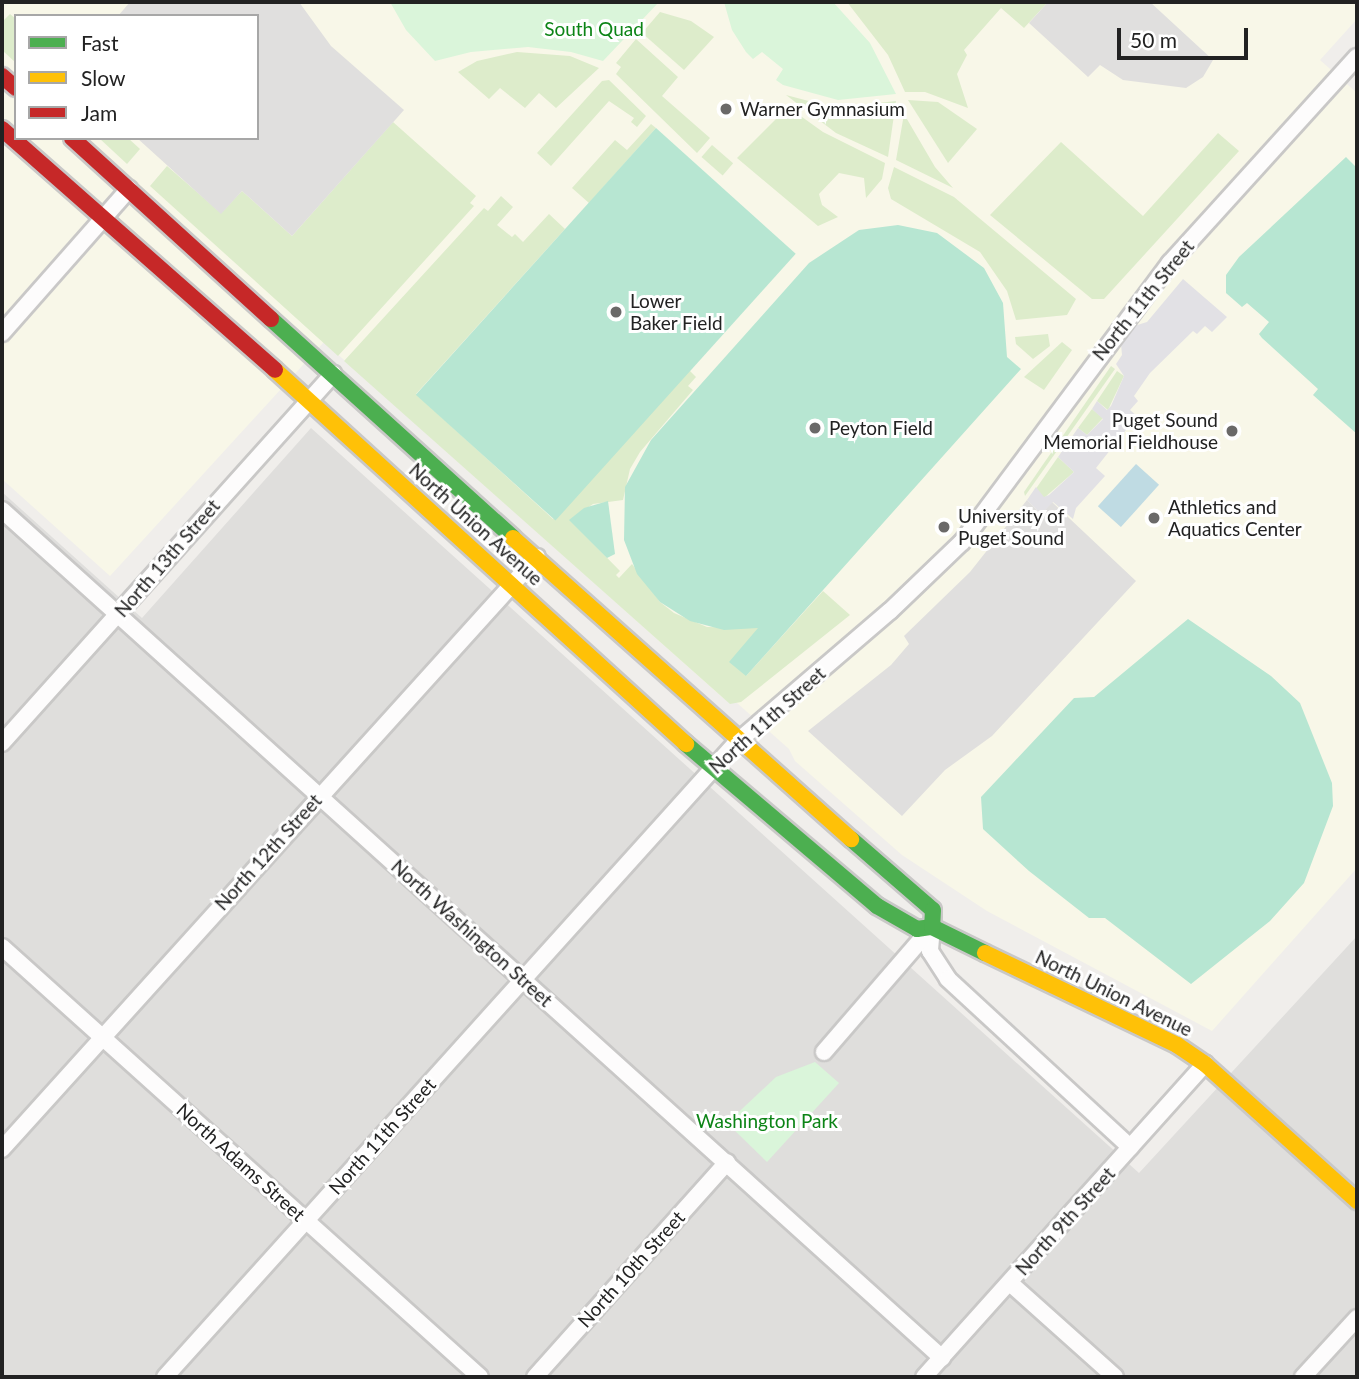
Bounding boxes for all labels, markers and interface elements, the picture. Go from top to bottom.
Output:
legend [14,14,259,140]
scale bar [1121,14,1252,58]
park label: South Quad [544,18,644,40]
text: 50 m [1130,27,1177,52]
text: Fast [81,30,118,55]
text: Slow [81,65,125,90]
place label: Warner Gymnasium [740,98,905,120]
text: Jam [81,100,117,125]
marker: Warner Gymnasium [718,101,734,117]
street label: North 11th Street [1087,235,1199,365]
place label: Lower Baker Field [630,290,723,334]
marker: Lower Baker Field [608,304,624,320]
place label: Puget Sound Memorial Fieldhouse [1043,409,1218,453]
place label: Peyton Field [829,417,933,439]
marker: Peyton Field [807,420,823,436]
marker: Puget Sound Memorial Fieldhouse [1224,423,1240,439]
street label: North Union Avenue [404,458,548,590]
street label: North 13th Street [110,494,224,622]
place label: Athletics and Aquatics Center [1168,496,1302,540]
place label: University of Puget Sound [958,505,1065,549]
marker: Athletics and Aquatics Center [1146,510,1162,526]
marker: University of Puget Sound [936,519,952,535]
street label: North 11th Street [704,662,830,778]
street label: North 12th Street [210,789,326,915]
street label: North Washington Street [387,855,557,1011]
street label: North Union Avenue [1032,945,1196,1041]
street label: North 11th Street [324,1073,440,1199]
street label: North Adams Street [172,1098,310,1226]
park label: Washington Park [696,1110,838,1132]
street label: North 9th Street [1011,1162,1119,1280]
street label: North 10th Street [573,1206,689,1332]

